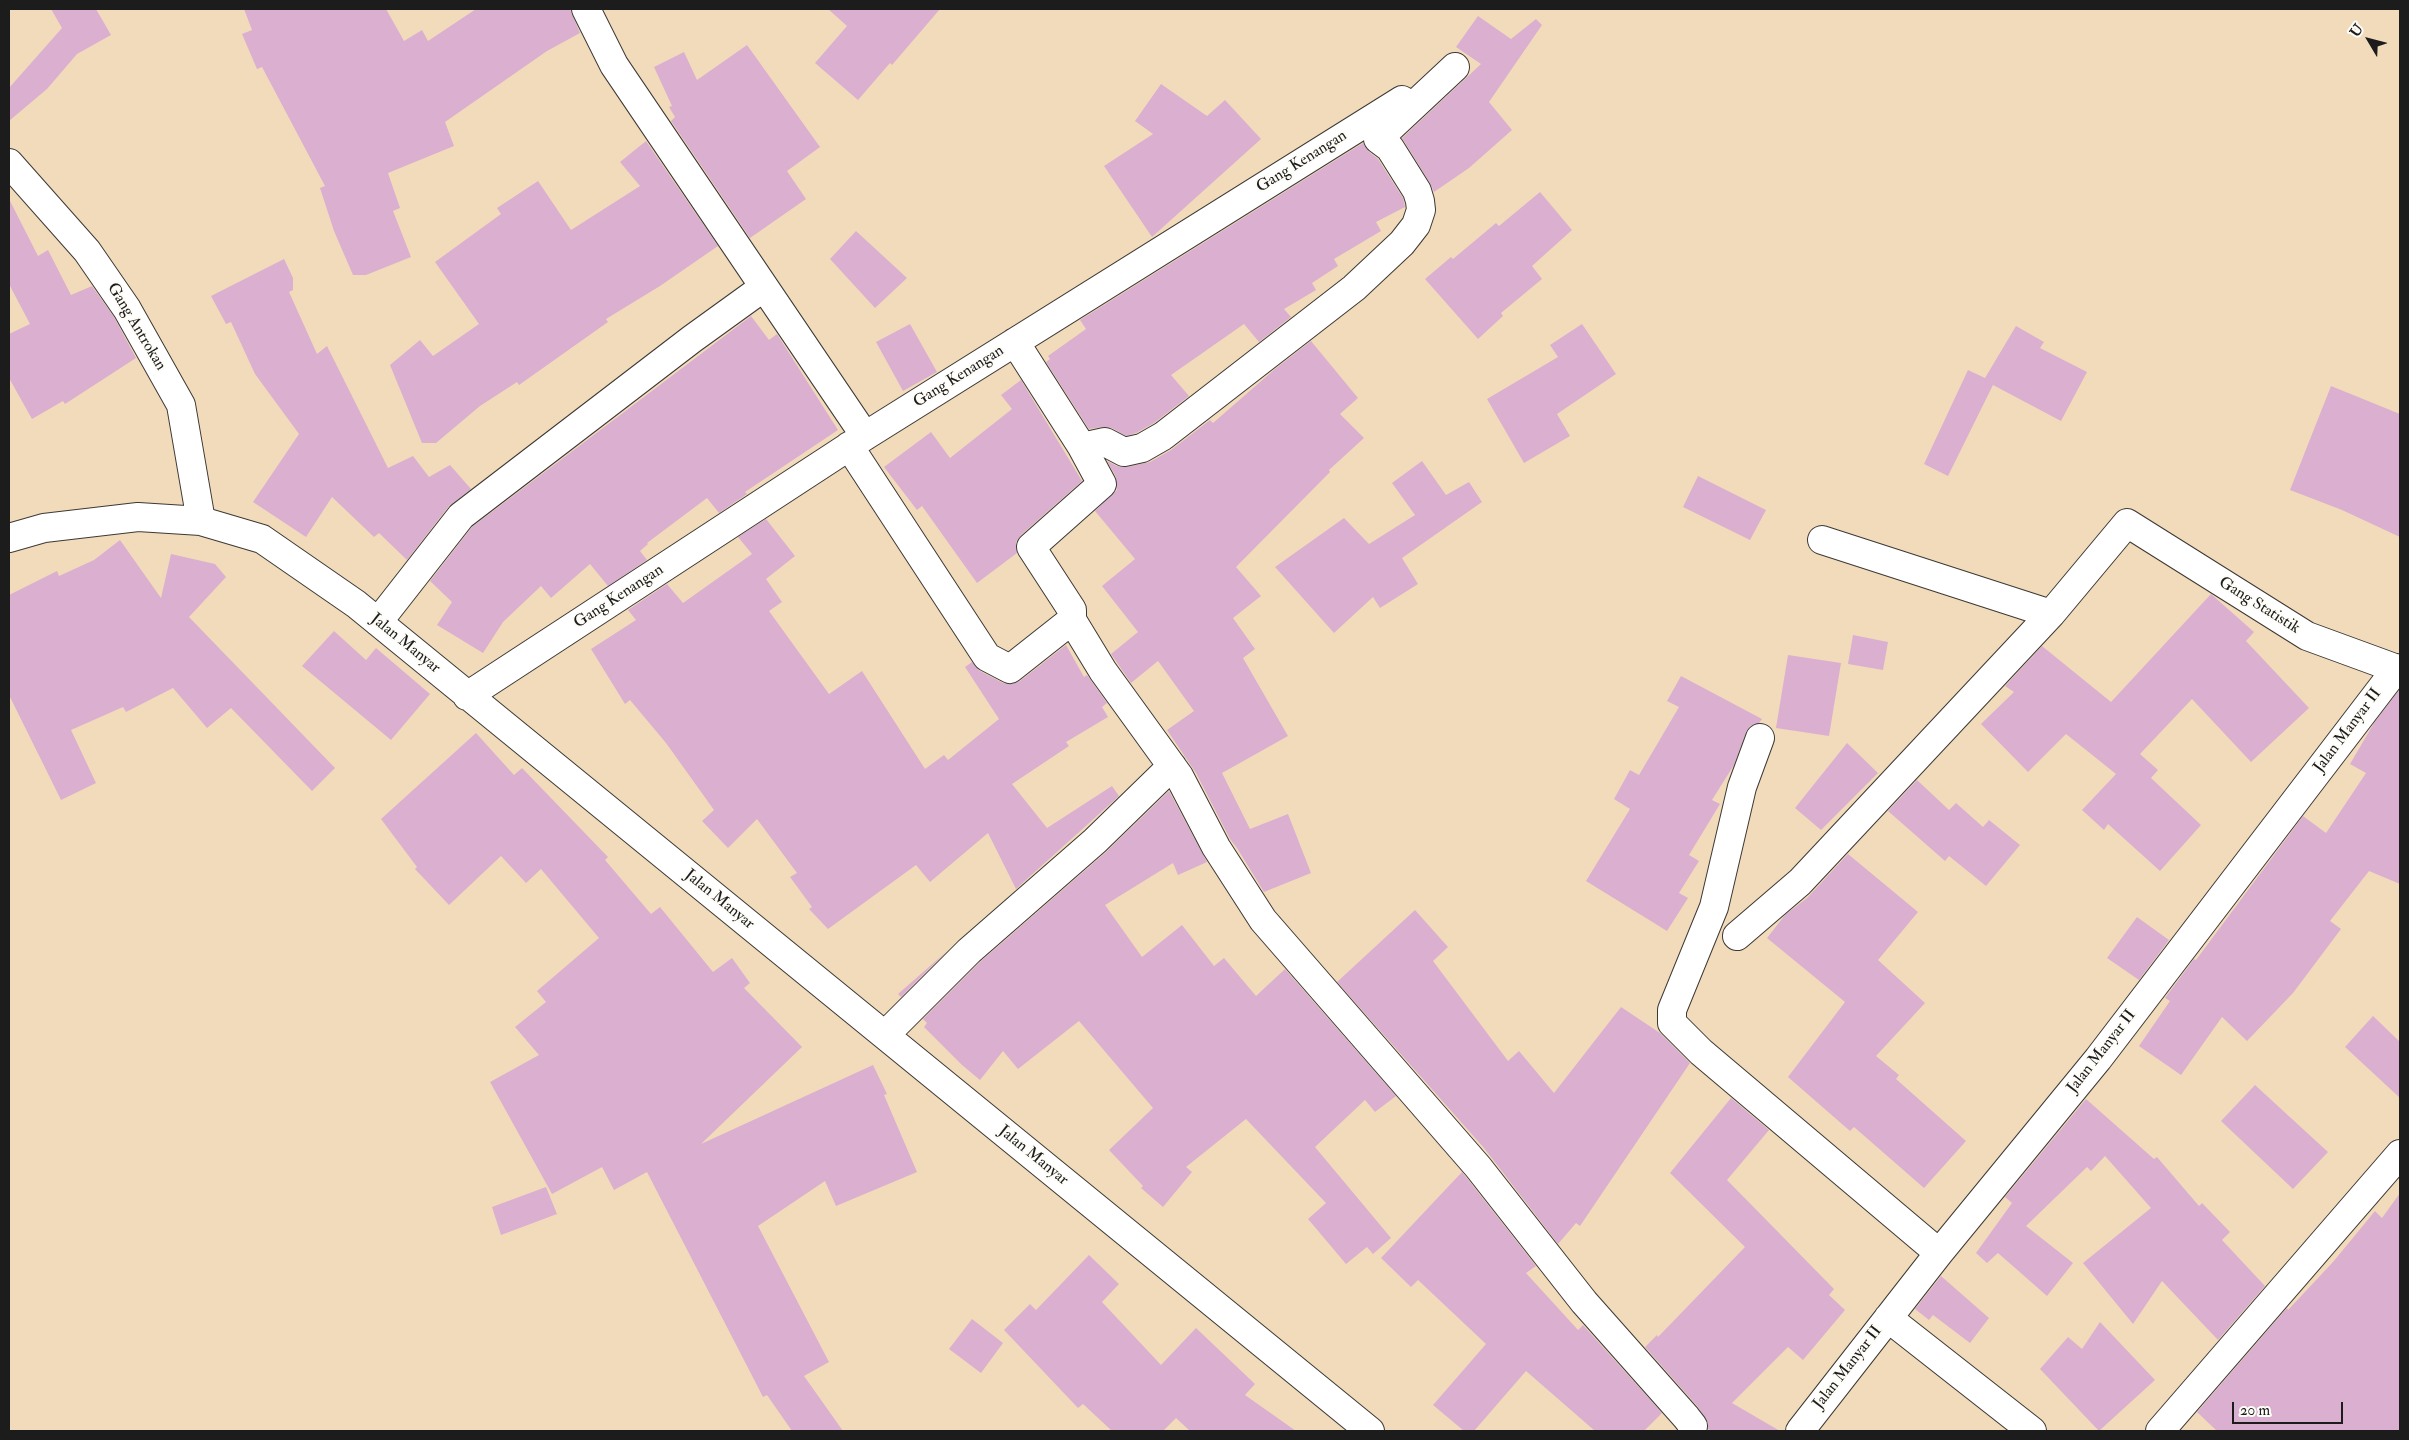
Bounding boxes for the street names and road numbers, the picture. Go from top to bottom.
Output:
street label: Gang Kenangan [1253,127,1351,197]
street label: Gang Antrokan [102,280,170,374]
street label: Gang Kenangan [910,342,1008,412]
street label: Gang Kenangan [571,561,667,633]
street label: Gang Statistik [2215,573,2303,639]
street label: Jalan Manyar [366,610,444,678]
street label: Jalan Manyar II [2310,685,2386,777]
street label: Jalan Manyar [680,866,758,934]
street label: Jalan Manyar II [2063,1006,2141,1098]
street label: Jalan Manyar [994,1122,1072,1190]
street label: Jalan Manyar II [1809,1322,1887,1414]

